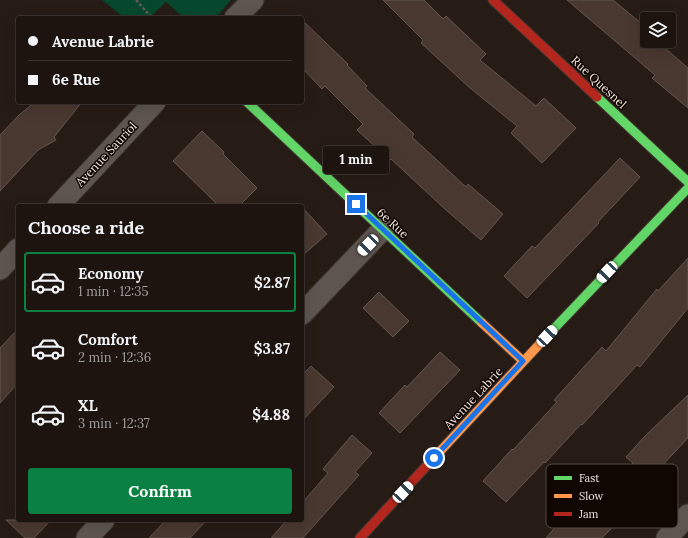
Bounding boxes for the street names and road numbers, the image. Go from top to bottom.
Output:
street label: Rue Quesnel [568,53,630,111]
street label: Avenue Sauriol [72,119,140,190]
street label: 6e Rue [374,205,412,242]
street label: Avenue Labrie [440,364,506,433]

